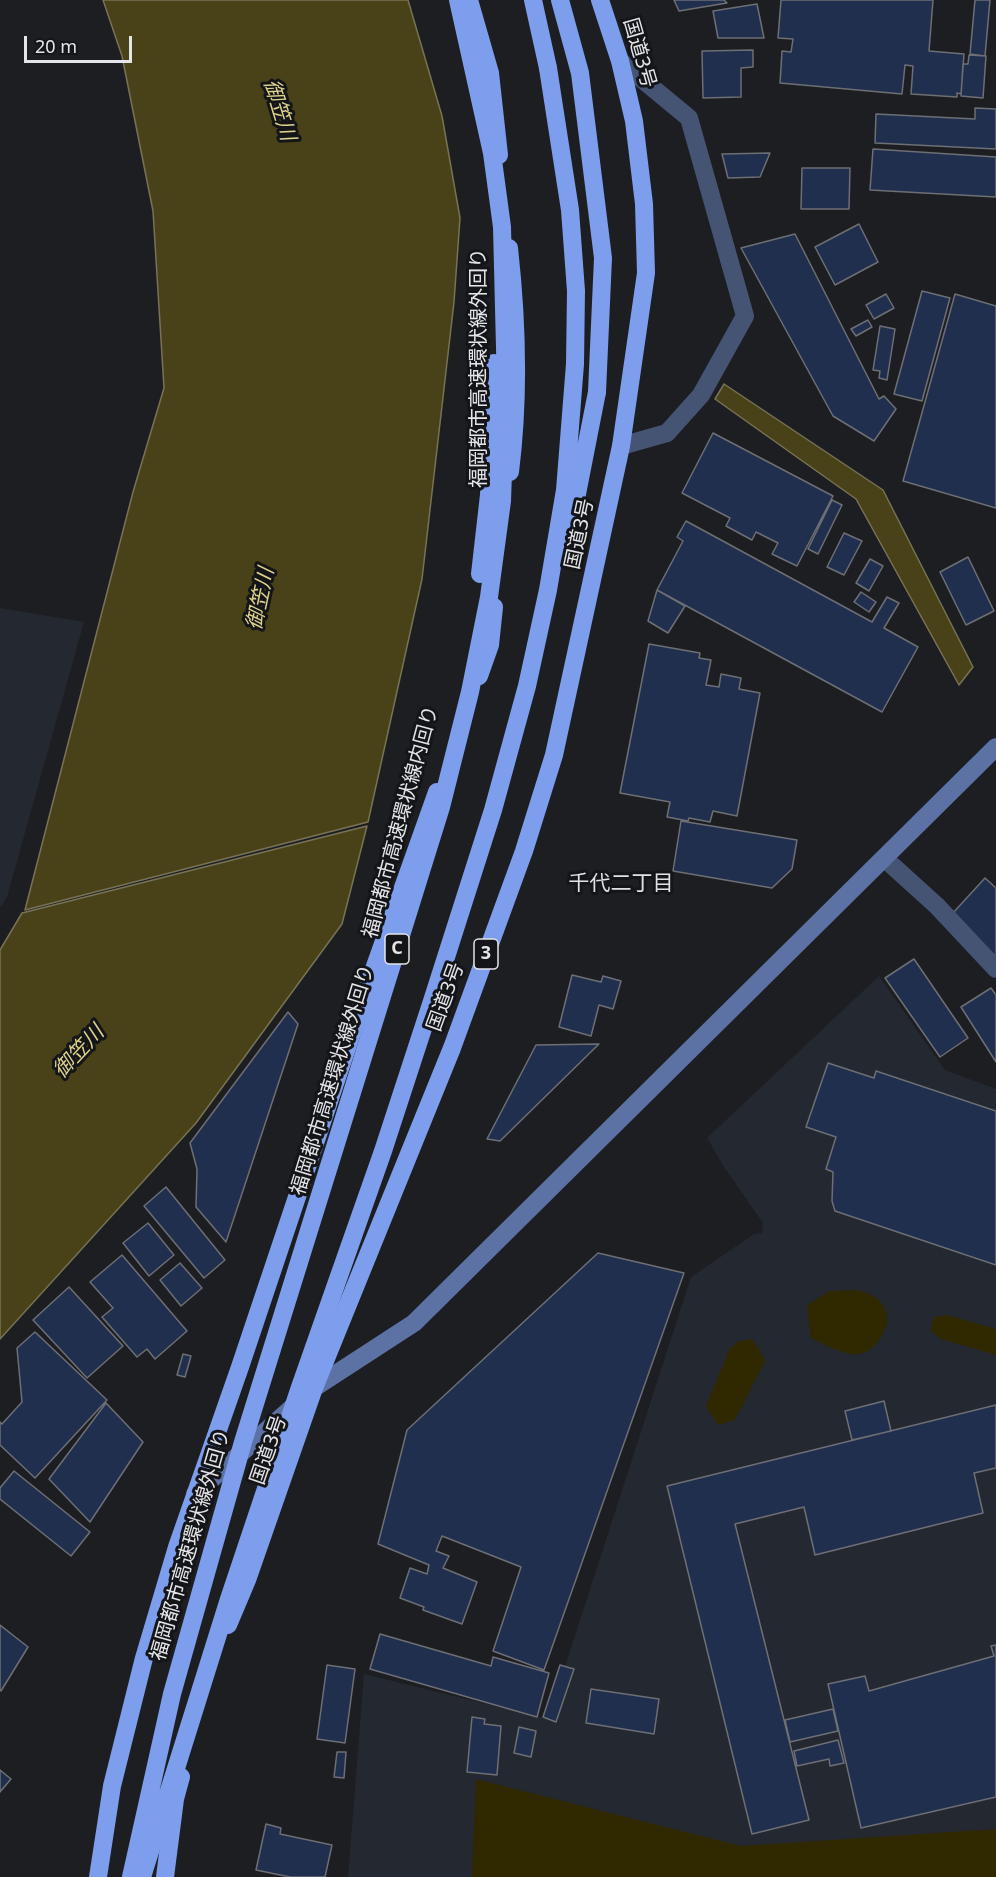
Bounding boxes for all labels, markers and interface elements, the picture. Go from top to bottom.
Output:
street label: 国道3号 [618,15,660,91]
scale bar [27,24,135,62]
text: 20 m [35,34,77,58]
water label: 御笠川 [258,76,300,144]
street label: 福岡都市高速環状線外回り [467,248,491,488]
street label: 国道3号 [561,497,599,571]
water label: 御笠川 [242,566,280,632]
street label: 福岡都市高速環状線内回り [358,703,444,941]
district label: 千代二丁目 [569,871,673,897]
road number: C [385,934,409,964]
road number: 3 [474,939,498,969]
street label: 国道3号 [423,959,469,1035]
street label: 福岡都市高速環状線外回り [286,962,380,1198]
water label: 御笠川 [48,1020,110,1084]
street label: 国道3号 [246,1412,292,1488]
street label: 福岡都市高速環状線外回り [146,1426,236,1664]

